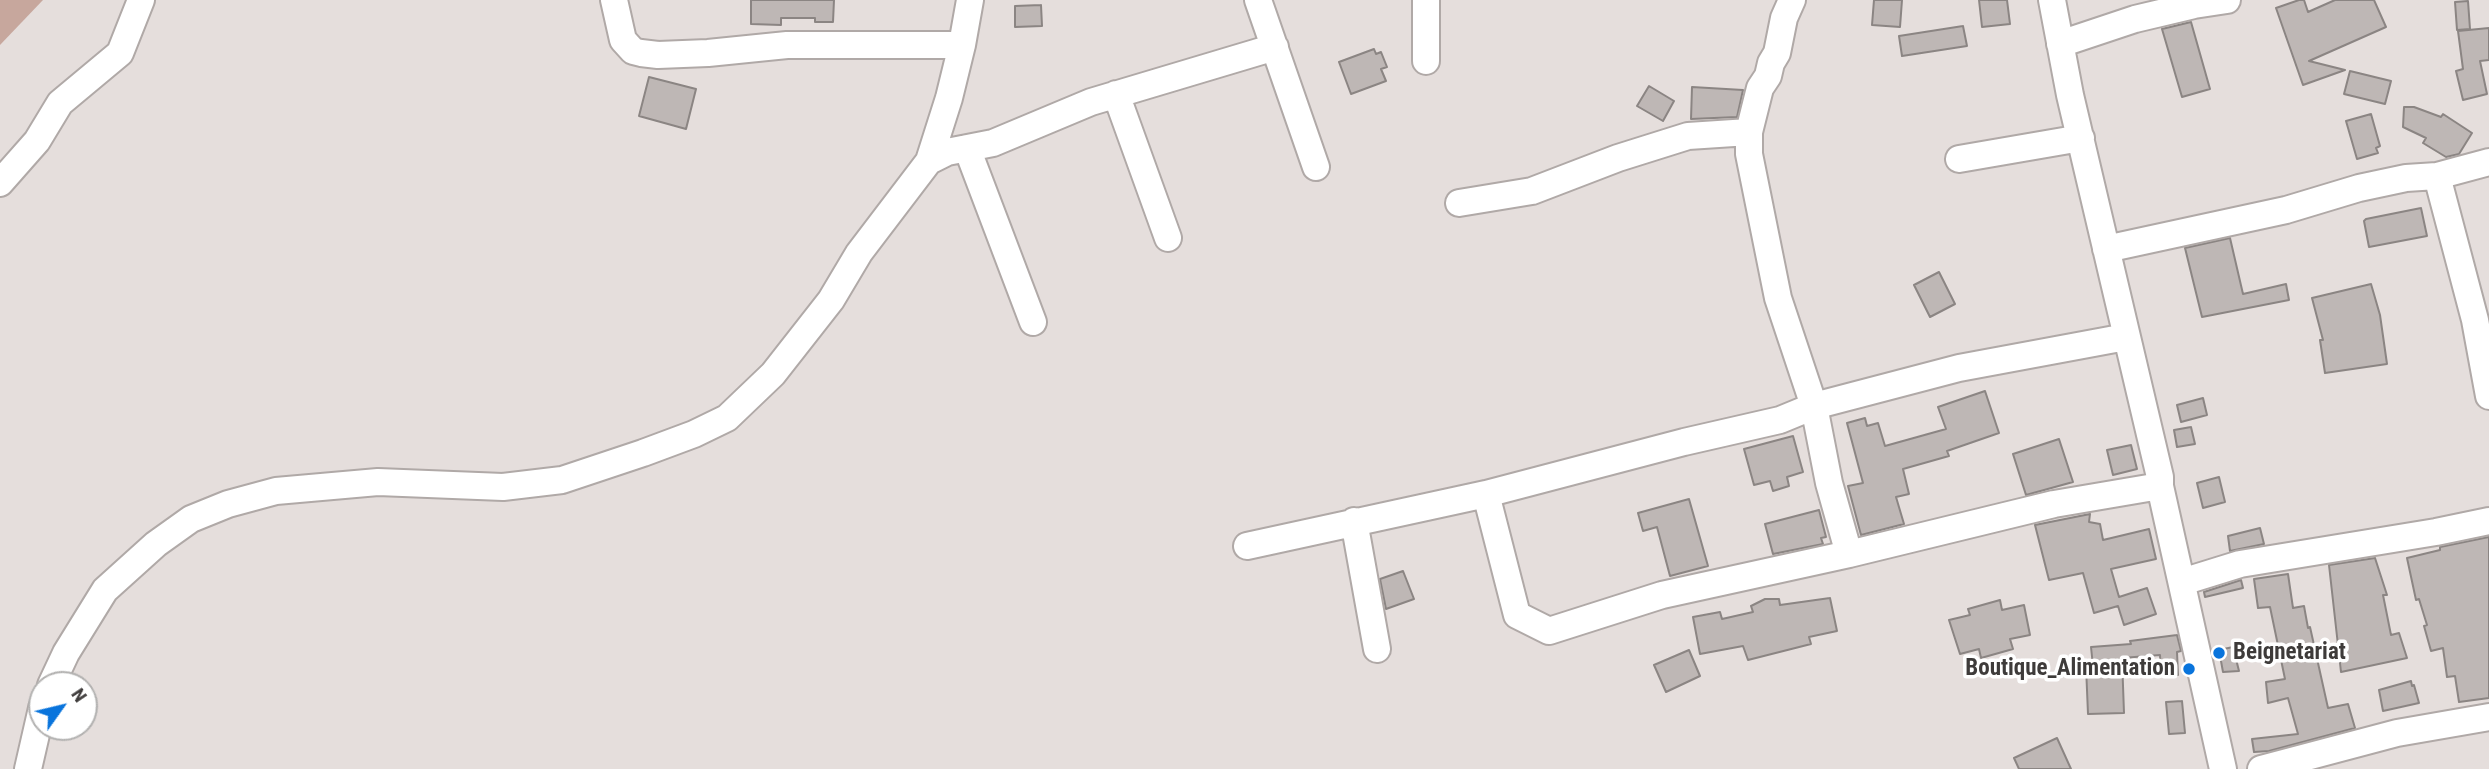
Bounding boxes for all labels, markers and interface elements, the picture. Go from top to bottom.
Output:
place label: Beignetariat [2233,639,2346,667]
marker: Beignetariat [2211,645,2227,661]
place label: Boutique_Alimentation [1965,655,2175,683]
marker: Boutique_Alimentation [2181,661,2197,677]
north arrow [28,671,98,741]
text: N [66,684,92,706]

